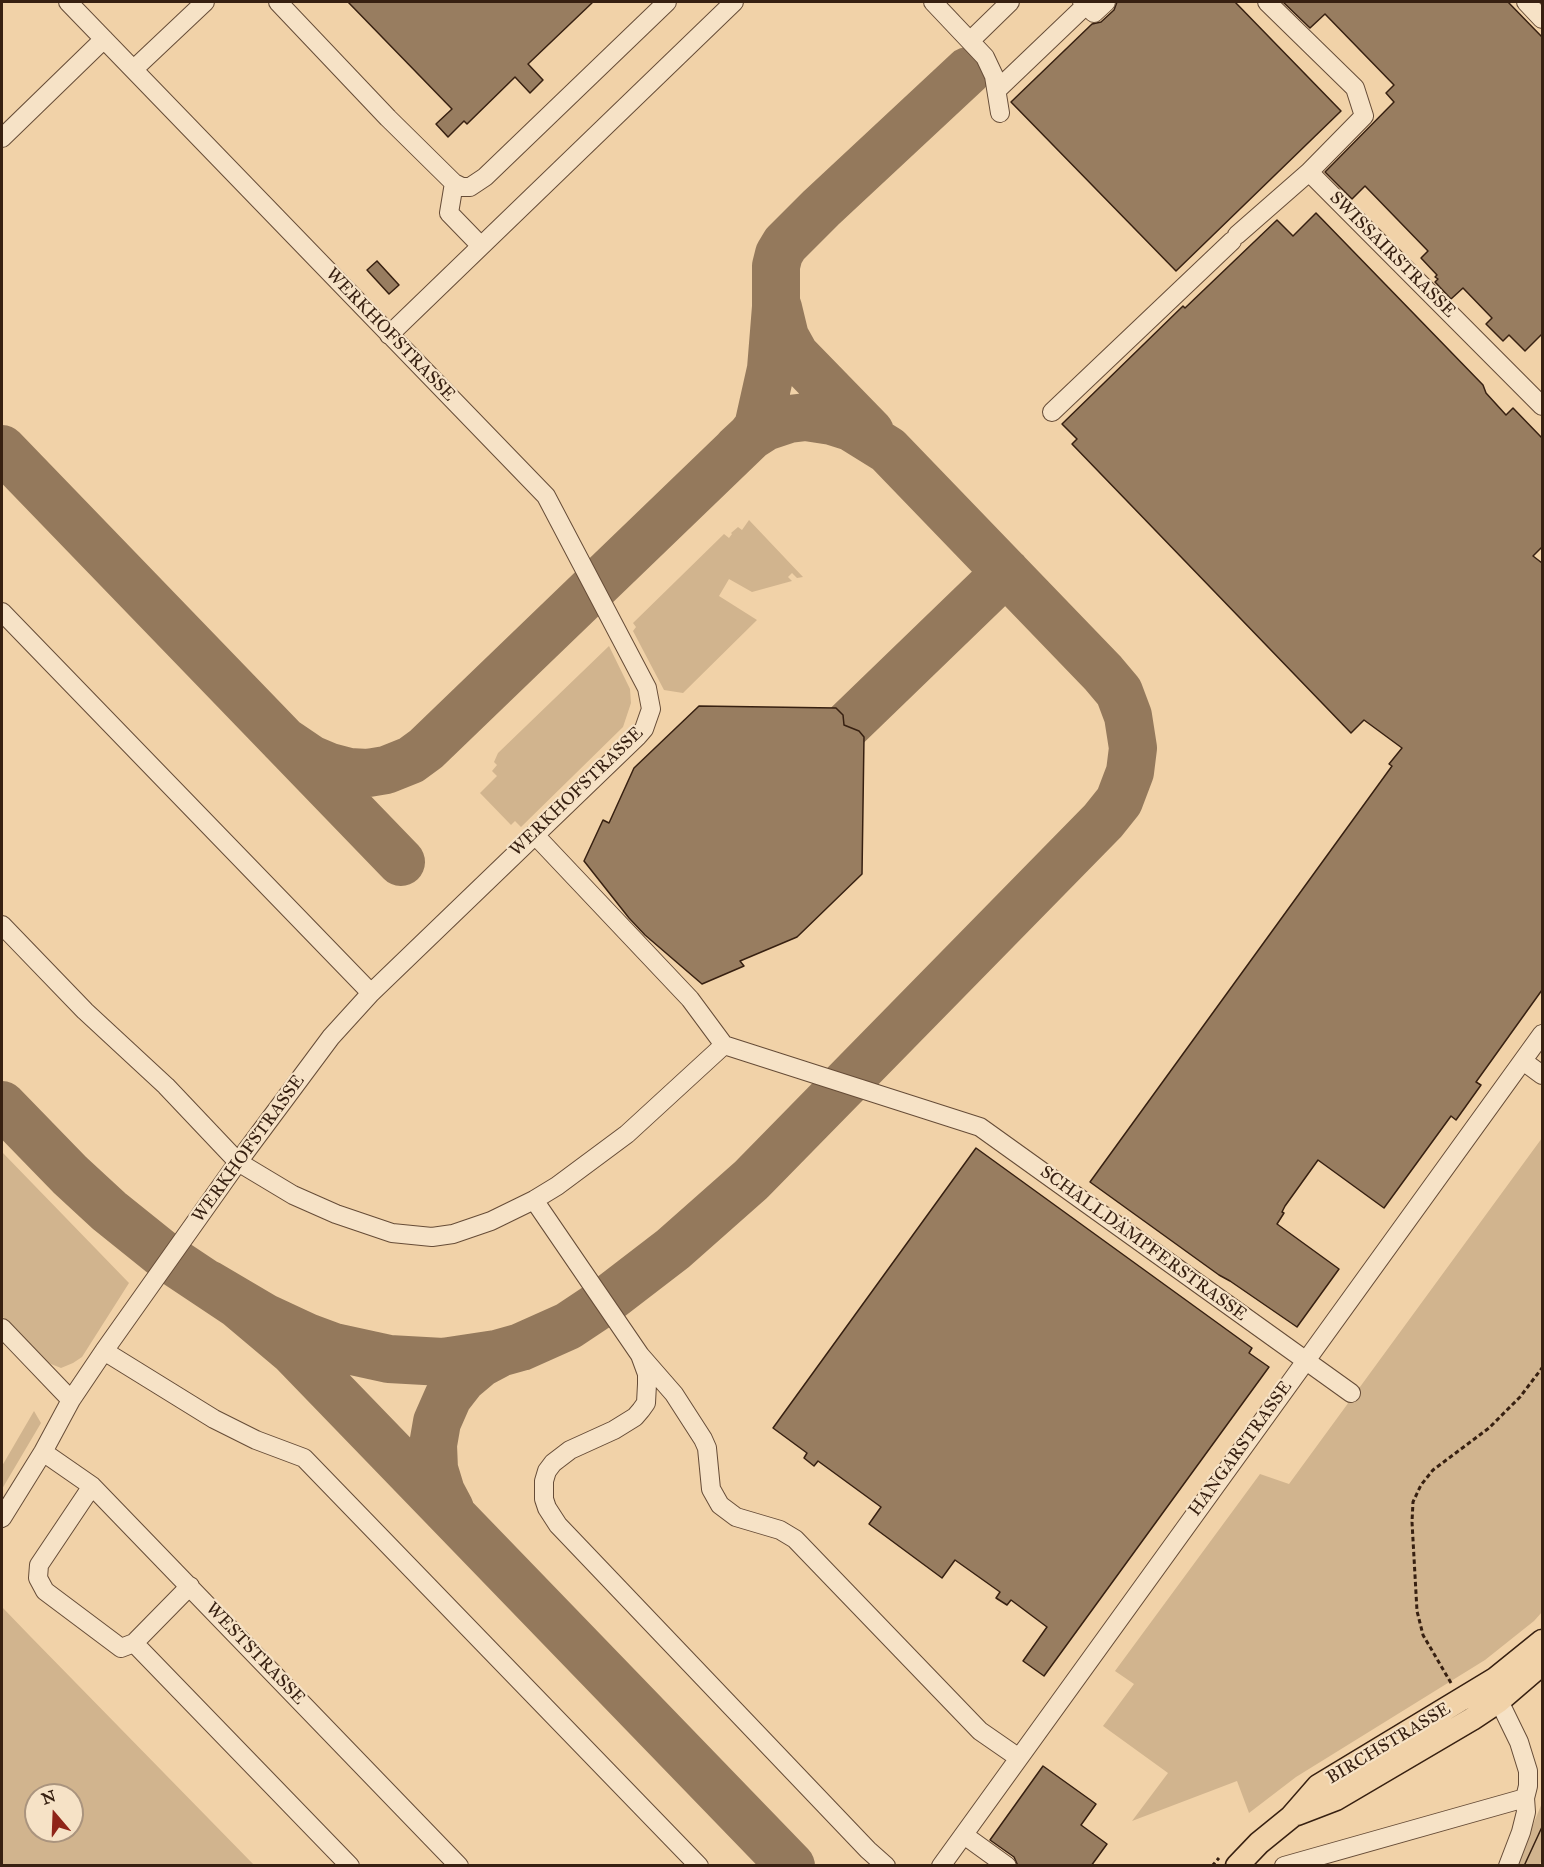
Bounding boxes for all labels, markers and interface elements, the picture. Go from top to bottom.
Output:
street label: SWISSAIRSTRASSE [1324,187,1460,323]
street label: WERKHOFSTRASSE [321,264,459,406]
street label: WERKHOFSTRASSE [506,723,648,861]
street label: WERKHOFSTRASSE [188,1071,310,1227]
street label: SCHALLDÄMPFERSTRASSE [1035,1162,1251,1326]
street label: HANGARSTRASSE [1185,1377,1297,1521]
street label: WESTSTRASSE [201,1598,309,1710]
street label: BIRCHSTRASSE [1323,1698,1455,1790]
north arrow [24,1783,84,1843]
text: N [39,1786,58,1809]

